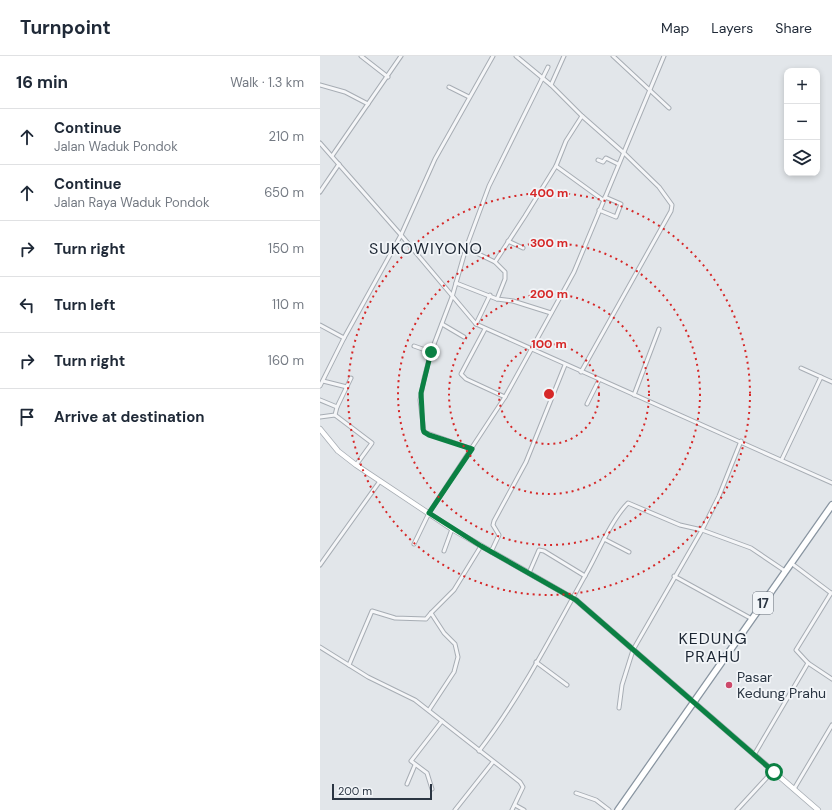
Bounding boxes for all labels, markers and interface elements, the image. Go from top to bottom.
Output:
text: Turnpoint [20,15,111,40]
text: Map [661,19,689,37]
text: Layers [711,19,753,37]
text: Share [775,19,812,37]
map controls [784,68,820,176]
button: + [784,68,820,104]
text: 16 min [16,71,68,93]
text: Walk · 1.3 km [230,74,304,91]
button: − [784,104,820,140]
text: Continue [54,118,122,138]
icon: ahead [16,126,38,148]
text: 210 m [269,128,304,145]
text: Jalan Waduk Pondok [54,138,178,155]
button: layers [784,140,820,176]
text: Continue [54,174,122,194]
icon: ahead [16,182,38,204]
text: 650 m [264,184,304,201]
text: 400 m [530,185,568,201]
text: Jalan Raya Waduk Pondok [54,194,210,211]
text: 300 m [530,235,568,251]
icon: right [16,238,38,260]
district label: SUKOWIYONO [369,238,483,259]
text: Turn right [54,239,125,259]
text: 150 m [268,240,304,257]
text: 200 m [530,286,568,302]
icon: left [16,294,38,316]
text: Turn left [54,295,115,315]
text: 110 m [272,296,304,313]
text: 100 m [531,336,567,352]
route end [422,343,440,361]
icon: right [16,350,38,372]
text: Turn right [54,351,125,371]
text: 160 m [268,352,304,369]
centre of rings [542,387,556,401]
icon: arrive [16,406,38,428]
text: Arrive at destination [54,407,205,427]
road number: 17 [753,592,773,614]
district label: KEDUNG PRAHU [678,628,748,667]
place label: Pasar Kedung Prahu [737,668,826,702]
marker: Pasar Kedung Prahu [724,680,734,690]
route start [765,763,783,781]
scale bar [332,782,432,801]
text: 200 m [338,784,372,798]

